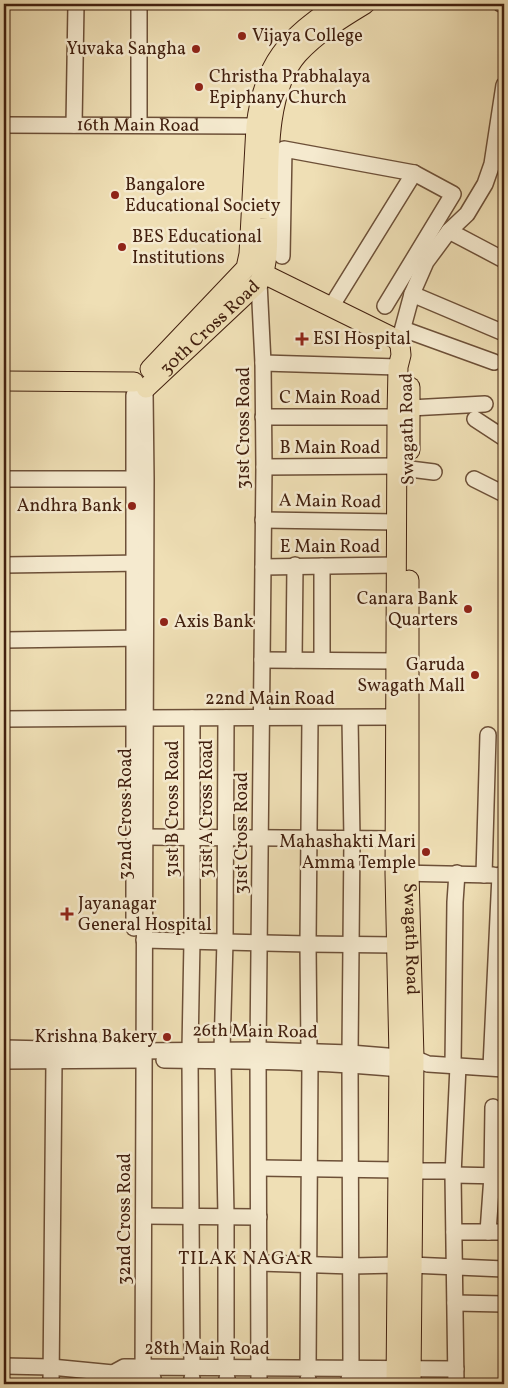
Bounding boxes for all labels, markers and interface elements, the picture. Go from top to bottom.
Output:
place label: Vijaya College [252,24,363,49]
marker: Vijaya College [236,30,248,42]
place label: Yuvaka Sangha [67,37,186,62]
marker: Yuvaka Sangha [190,43,202,55]
place label: Christha Prabhalaya Epiphany Church [209,65,371,111]
marker: Christha Prabhalaya Epiphany Church [193,81,205,93]
street label: 16th Main Road [76,113,200,138]
place label: Bangalore Educational Society [125,173,281,219]
marker: Bangalore Educational Society [109,189,121,201]
place label: BES Educational Institutions [132,225,262,271]
marker: BES Educational Institutions [116,241,128,253]
street label: 30th Cross Road [155,275,266,381]
place label: ESI Hospital [313,327,411,352]
marker: ESI Hospital [295,332,309,346]
street label: 31st Cross Road [232,367,257,489]
street label: Swagath Road [395,373,421,485]
street label: C Main Road [279,386,381,411]
street label: B Main Road [280,436,380,461]
street label: A Main Road [279,489,381,515]
place label: Andhra Bank [17,494,122,519]
marker: Andhra Bank [126,500,138,512]
street label: E Main Road [280,535,380,560]
place label: Canara Bank Quarters [357,587,458,633]
marker: Canara Bank Quarters [462,603,474,615]
place label: Axis Bank [174,610,254,635]
marker: Axis Bank [158,616,170,628]
place label: Garuda Swagath Mall [357,653,465,699]
marker: Garuda Swagath Mall [469,669,481,681]
street label: 22nd Main Road [205,687,335,712]
street label: 31st B Cross Road [161,740,186,878]
street label: 31st A Cross Road [195,740,220,878]
street label: 32nd Cross Road [114,748,139,880]
street label: 31st Cross Road [230,772,255,894]
place label: Mahashakti Mari Amma Temple [279,830,416,876]
marker: Mahashakti Mari Amma Temple [420,846,432,858]
street label: Swagath Road [397,883,425,995]
place label: Jayanagar General Hospital [78,892,212,938]
marker: Jayanagar General Hospital [60,907,74,921]
street label: 26th Main Road [192,1018,318,1046]
place label: Krishna Bakery [35,1025,157,1050]
marker: Krishna Bakery [161,1031,173,1043]
street label: 32nd Cross Road [113,1153,138,1285]
district label: TILAK NAGAR [178,1246,314,1272]
street label: 28th Main Road [144,1337,270,1362]

